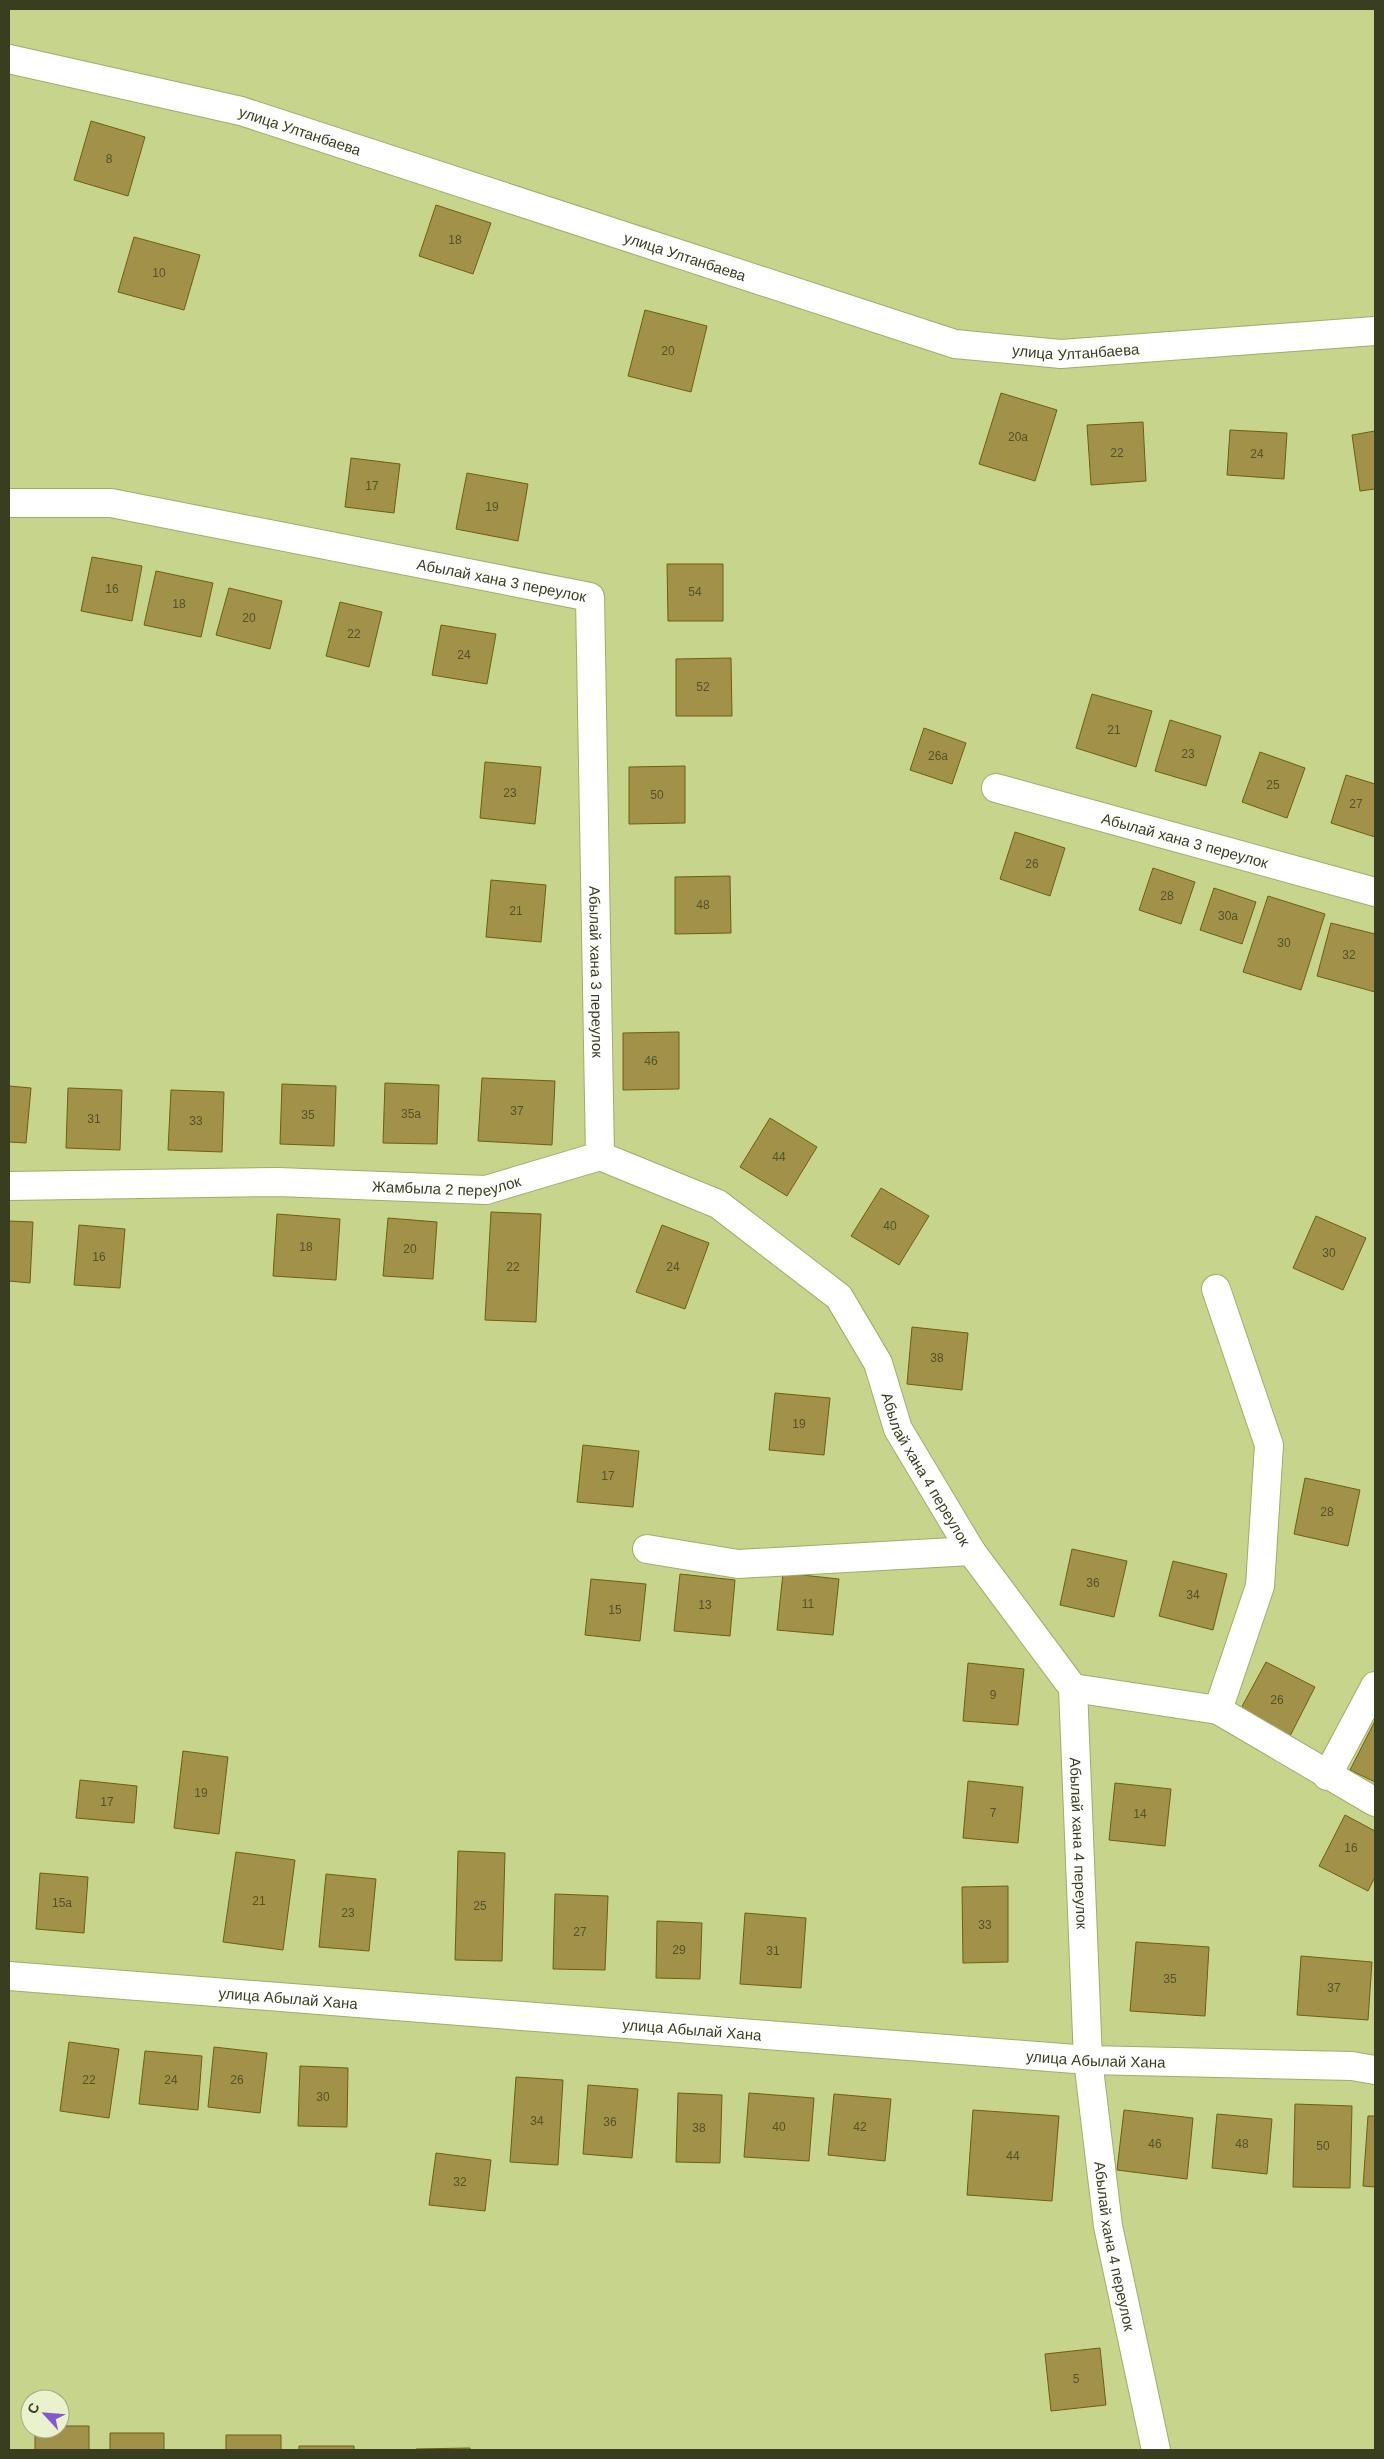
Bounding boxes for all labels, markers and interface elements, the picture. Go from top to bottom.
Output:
street label: улица Ултанбаева [237,103,364,158]
house number: 8 [106,152,113,166]
street label: улица Ултанбаева [622,228,749,284]
house number: 18 [448,233,462,247]
house number: 10 [152,266,166,280]
street label: улица Ултанбаева [1012,340,1140,363]
house number: 20 [661,344,675,358]
house number: 20a [1008,430,1028,444]
house number: 22 [1110,446,1124,460]
house number: 24 [1250,447,1264,461]
house number: 17 [365,479,379,493]
house number: 19 [485,500,499,514]
street label: Абылай хана 3 переулок [415,555,588,605]
house number: 16 [105,582,119,596]
house number: 54 [688,585,702,599]
house number: 18 [172,597,186,611]
house number: 20 [242,611,256,625]
house number: 22 [347,627,361,641]
house number: 24 [457,648,471,662]
house number: 52 [696,680,710,694]
house number: 21 [1107,723,1121,737]
house number: 23 [1181,747,1195,761]
house number: 26а [928,749,948,763]
house number: 25 [1266,778,1280,792]
house number: 23 [503,786,517,800]
house number: 50 [650,788,664,802]
house number: 27 [1349,797,1363,811]
street label: Абылай хана 3 переулок [1100,809,1271,871]
house number: 26 [1025,857,1039,871]
street label: Абылай хана 3 переулок [587,886,607,1058]
house number: 28 [1160,889,1174,903]
house number: 48 [696,898,710,912]
house number: 21 [509,904,523,918]
house number: 30а [1218,909,1238,923]
house number: 30 [1277,936,1291,950]
house number: 32 [1342,948,1356,962]
house number: 46 [644,1054,658,1068]
house number: 37 [510,1104,524,1118]
house number: 35a [401,1107,421,1121]
house number: 35 [301,1108,315,1122]
house number: 31 [87,1112,101,1126]
house number: 33 [189,1114,203,1128]
house number: 44 [772,1150,786,1164]
street label: Жамбыла 2 переулок [372,1172,523,1199]
house number: 40 [883,1219,897,1233]
house number: 18 [299,1240,313,1254]
house number: 20 [403,1242,417,1256]
house number: 30 [1322,1246,1336,1260]
house number: 16 [92,1250,106,1264]
house number: 22 [506,1260,520,1274]
house number: 24 [666,1260,680,1274]
house number: 38 [930,1351,944,1365]
street label: Абылай хана 4 переулок [879,1390,974,1549]
house number: 19 [792,1417,806,1431]
house number: 17 [601,1469,615,1483]
house number: 28 [1320,1505,1334,1519]
house number: 36 [1086,1576,1100,1590]
house number: 34 [1186,1588,1200,1602]
house number: 11 [802,1597,815,1611]
house number: 13 [698,1598,712,1612]
house number: 15 [608,1603,622,1617]
house number: 9 [990,1688,997,1702]
house number: 26 [1270,1693,1284,1707]
street label: Абылай хана 4 переулок [1067,1757,1091,1930]
house number: 19 [194,1786,208,1800]
house number: 17 [100,1795,114,1809]
house number: 7 [990,1806,997,1820]
house number: 14 [1133,1807,1147,1821]
house number: 16 [1344,1841,1358,1855]
house number: 21 [252,1894,266,1908]
house number: 15a [52,1896,72,1910]
house number: 25 [473,1899,487,1913]
house number: 23 [341,1906,355,1920]
house number: 33 [978,1918,992,1932]
house number: 27 [573,1925,587,1939]
house number: 29 [672,1943,686,1957]
house number: 31 [766,1944,780,1958]
house number: 35 [1163,1972,1177,1986]
house number: 37 [1327,1981,1341,1995]
street label: улица Абылай Хана [218,1984,359,2012]
street label: улица Абылай Хана [622,2015,763,2043]
street label: улица Абылай Хана [1026,2047,1166,2070]
house number: 22 [82,2073,96,2087]
house number: 24 [164,2073,178,2087]
house number: 26 [230,2073,244,2087]
house number: 30 [316,2090,330,2104]
house number: 34 [530,2114,544,2128]
house number: 36 [603,2115,617,2129]
house number: 40 [772,2120,786,2134]
house number: 42 [853,2120,867,2134]
house number: 38 [692,2121,706,2135]
house number: 46 [1148,2137,1162,2151]
house number: 48 [1235,2137,1249,2151]
house number: 50 [1316,2139,1330,2153]
house number: 44 [1006,2149,1020,2163]
street label: Абылай хана 4 переулок [1092,2160,1139,2333]
house number: 32 [453,2175,467,2189]
house number: 5 [1073,2372,1080,2386]
north arrow [20,2389,70,2439]
text: С [24,2400,43,2416]

